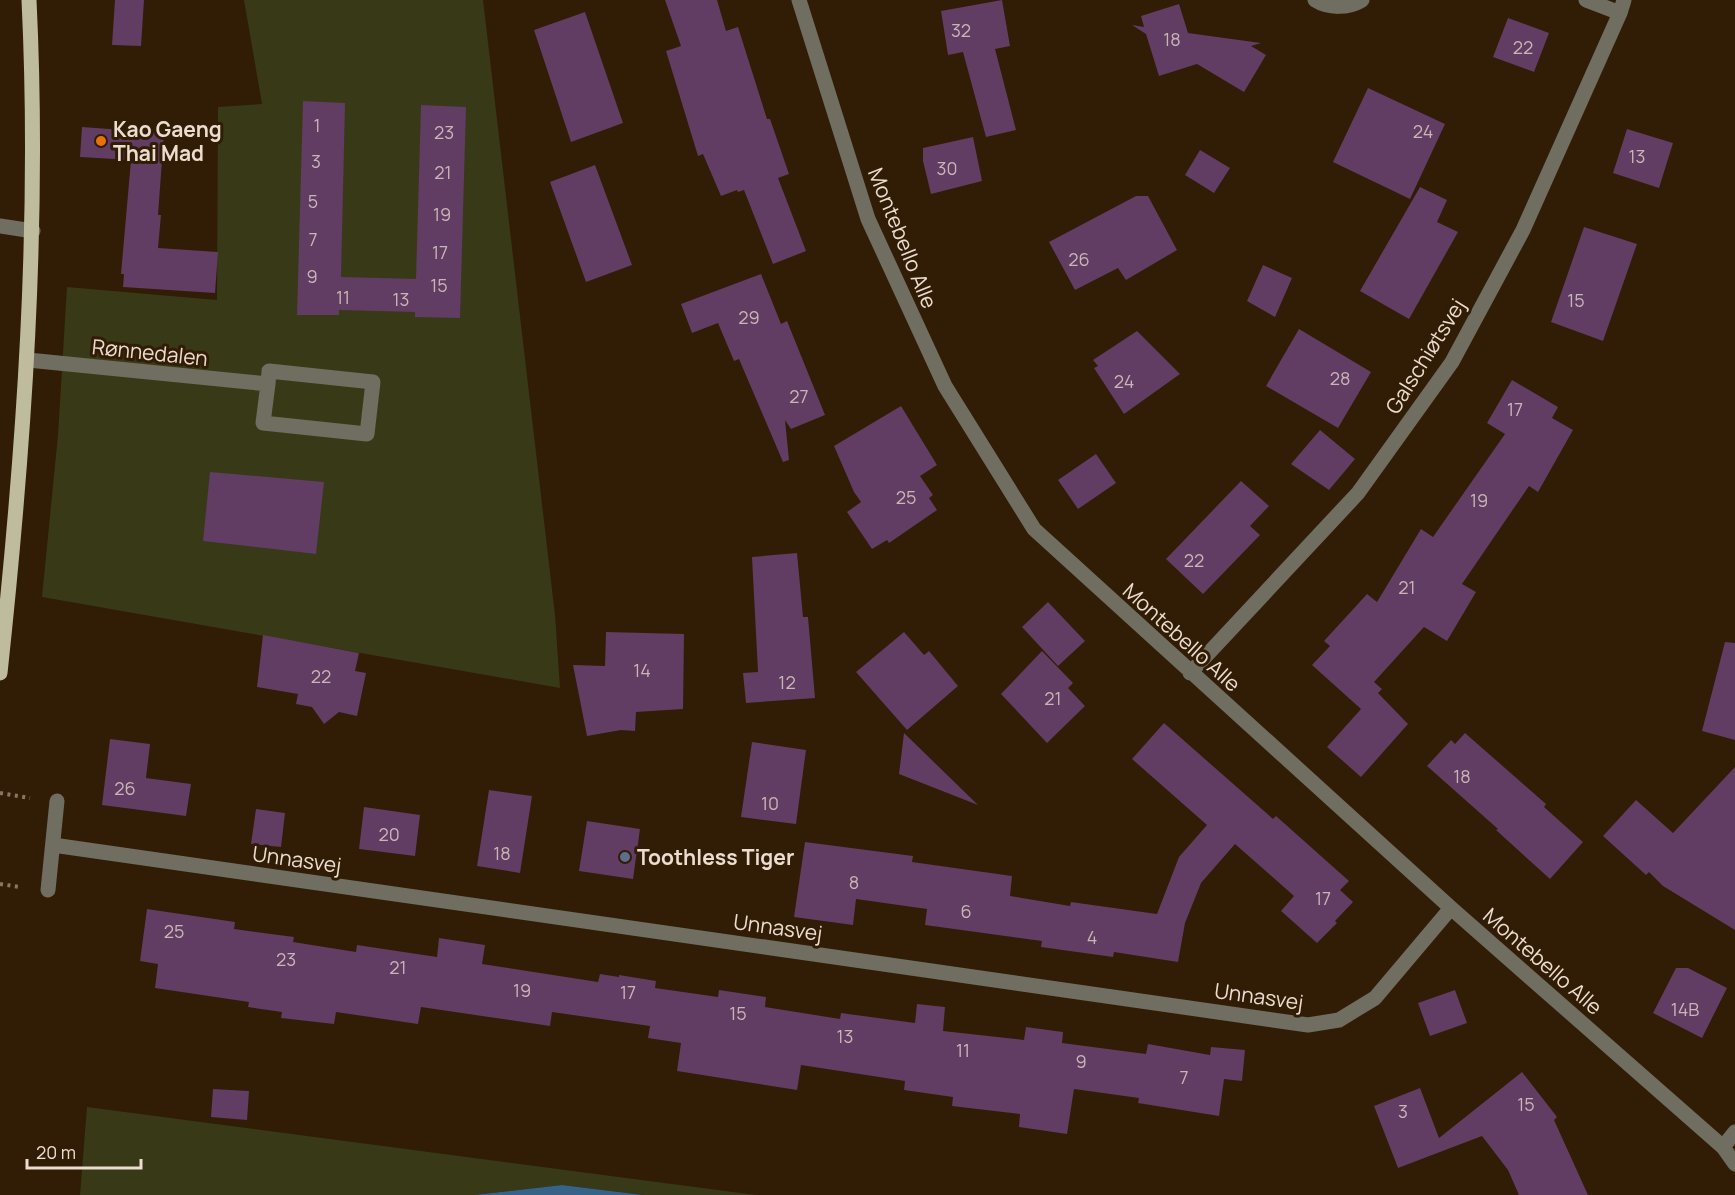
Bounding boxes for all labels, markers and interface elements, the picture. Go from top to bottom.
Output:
house number: 32 [951,18,971,42]
house number: 18 [1163,27,1181,51]
house number: 22 [1513,35,1533,59]
house number: 1 [313,113,321,137]
place label: Kao Gaeng Thai Mad [113,115,222,167]
house number: 24 [1413,119,1433,143]
house number: 23 [434,120,454,144]
marker: Kao Gaeng Thai Mad [94,134,108,148]
house number: 13 [1629,144,1645,168]
house number: 3 [311,149,321,173]
house number: 30 [937,156,957,180]
house number: 21 [434,160,452,184]
street label: Montebello Alle [862,164,944,312]
house number: 5 [308,189,318,213]
house number: 19 [433,202,451,226]
house number: 7 [308,227,318,251]
house number: 17 [432,240,448,264]
house number: 26 [1068,247,1090,271]
house number: 9 [306,264,318,288]
house number: 15 [430,273,448,297]
house number: 11 [336,285,350,309]
house number: 13 [393,287,409,311]
house number: 15 [1567,288,1585,312]
street label: Galschiøtsvej [1379,293,1471,419]
house number: 29 [738,305,760,329]
street label: Rønnedalen [91,332,209,372]
house number: 28 [1330,366,1350,390]
house number: 24 [1114,369,1134,393]
house number: 27 [789,384,809,408]
house number: 17 [1507,397,1523,421]
house number: 25 [896,485,916,509]
house number: 19 [1470,488,1488,512]
house number: 22 [1184,548,1204,572]
house number: 21 [1398,575,1416,599]
street label: Montebello Alle [1117,577,1247,697]
house number: 14 [633,658,651,682]
house number: 22 [311,664,331,688]
house number: 12 [778,670,796,694]
house number: 21 [1044,686,1062,710]
house number: 18 [1453,764,1471,788]
house number: 26 [114,776,136,800]
house number: 10 [761,791,779,815]
house number: 20 [378,822,400,846]
street label: Unnasvej [251,839,343,879]
house number: 18 [493,841,511,865]
place label: Toothless Tiger [637,843,794,871]
marker: Toothless Tiger [618,850,632,864]
house number: 8 [849,870,859,894]
house number: 17 [1315,886,1331,910]
house number: 6 [960,899,972,923]
street label: Montebello Alle [1477,901,1609,1021]
street label: Unnasvej [732,907,824,947]
house number: 25 [164,919,184,943]
house number: 4 [1087,925,1097,949]
house number: 23 [276,947,296,971]
house number: 21 [389,955,407,979]
street label: Unnasvej [1213,976,1305,1016]
house number: 19 [513,978,531,1002]
house number: 17 [620,980,636,1004]
house number: 14B [1671,997,1699,1021]
house number: 15 [729,1001,747,1025]
house number: 13 [837,1024,853,1048]
house number: 11 [956,1038,970,1062]
house number: 9 [1075,1049,1087,1073]
house number: 7 [1179,1065,1189,1089]
house number: 15 [1517,1092,1535,1116]
house number: 3 [1398,1099,1408,1123]
scale bar [27,1132,141,1170]
text: 20 m [36,1140,76,1164]

